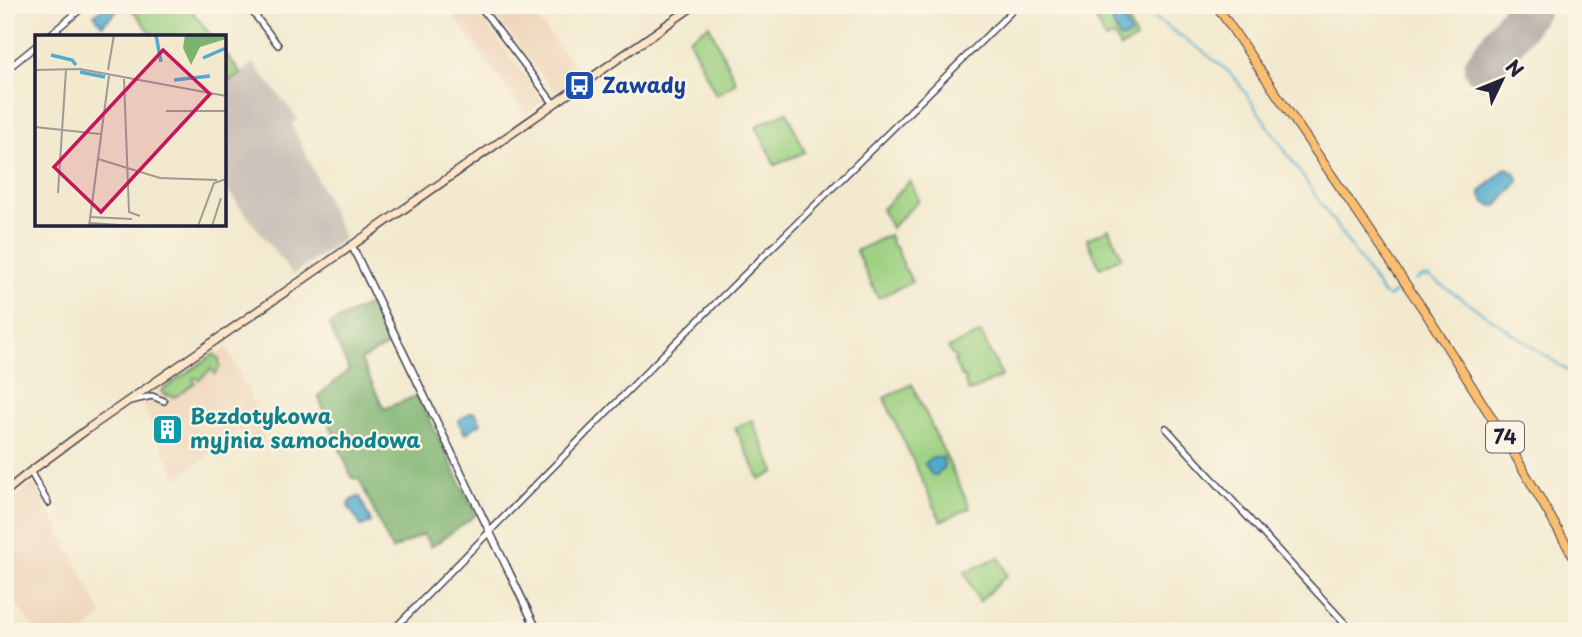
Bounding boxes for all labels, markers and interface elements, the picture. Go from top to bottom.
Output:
inset map [35,35,226,226]
north arrow [1466,46,1536,116]
text: N [1500,53,1531,83]
place label: Zawady [602,68,686,100]
bus stop icon: Zawady [562,69,596,103]
place label: Bezdotykowa myjnia samochodowa [190,399,421,455]
building icon: Bezdotykowa myjnia samochodowa [150,412,184,446]
road number: 74 [1486,422,1524,452]

